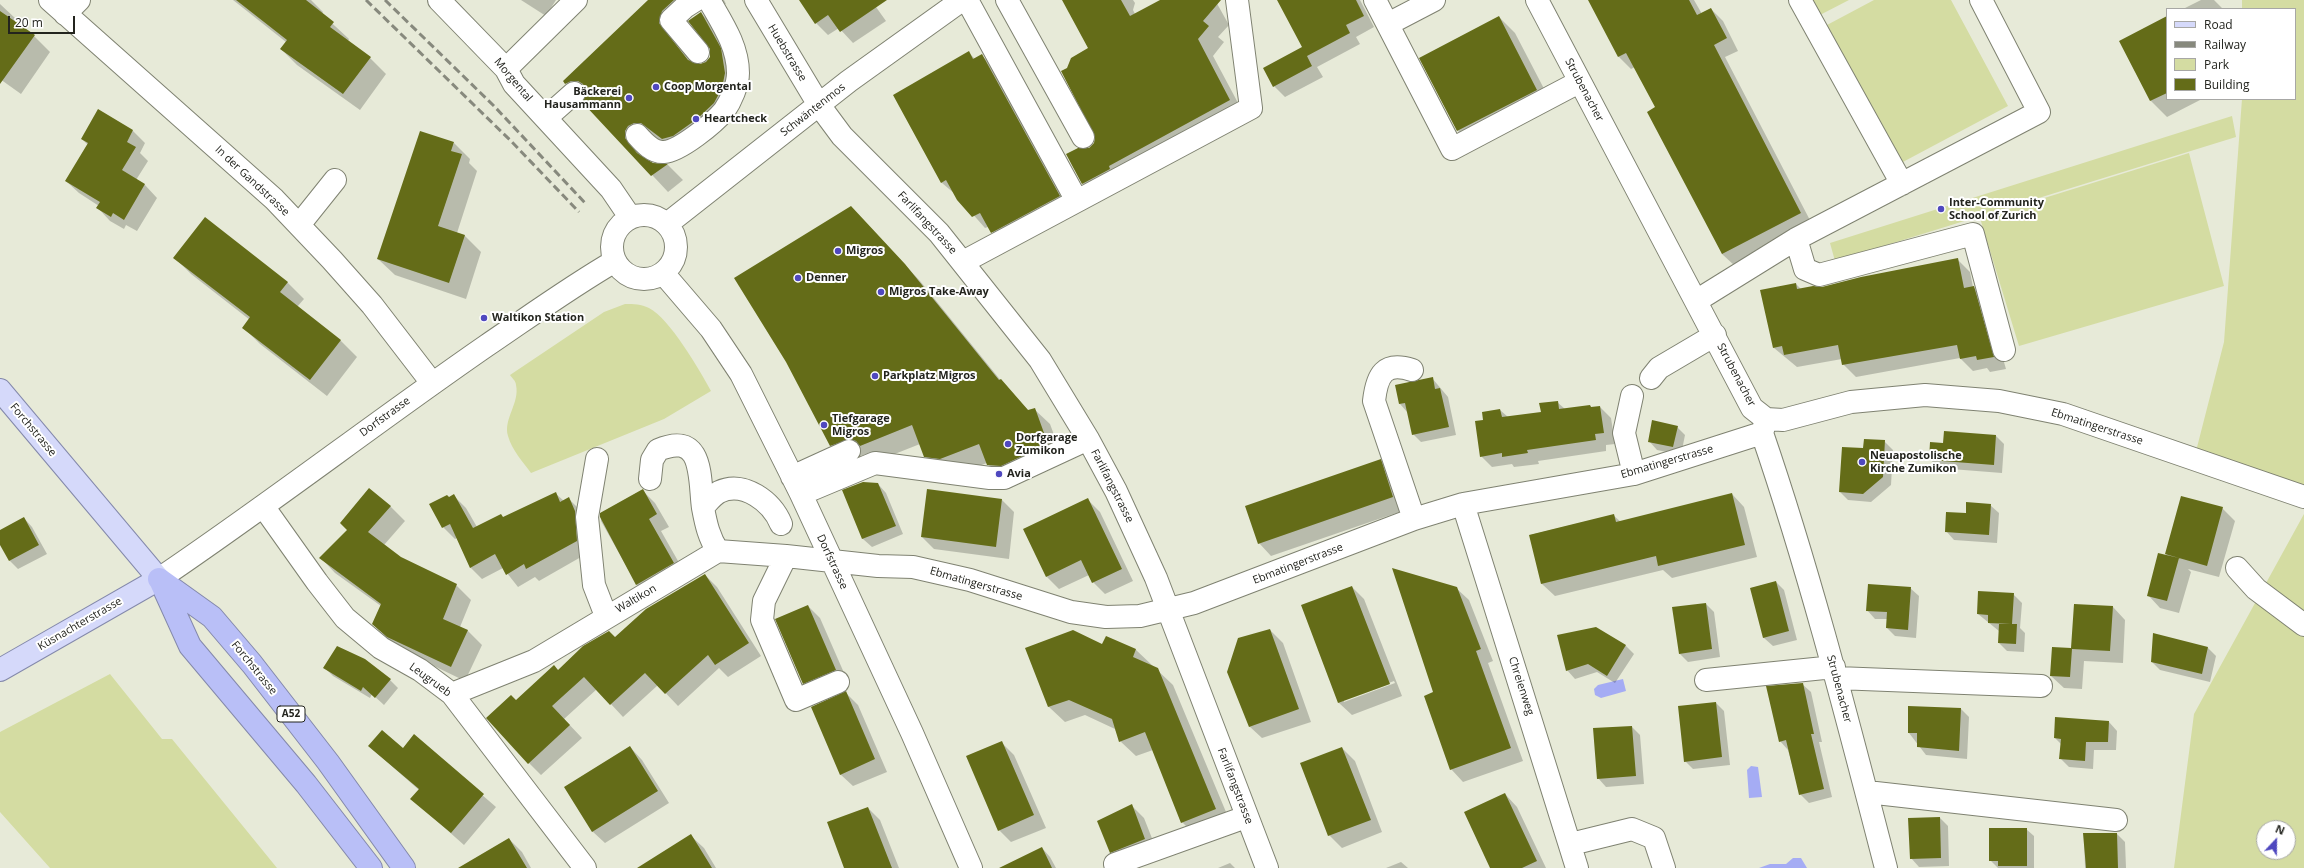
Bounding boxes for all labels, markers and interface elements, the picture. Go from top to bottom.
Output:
scale bar [10,8,77,34]
legend [2166,8,2296,100]
text: 20 m [15,14,43,31]
text: Road [2204,16,2233,33]
street label: Huebstrasse [765,22,809,84]
text: Railway [2204,36,2246,53]
street label: Morgental [491,56,535,104]
street label: Strubenacher [1562,56,1606,124]
text: Park [2204,56,2229,73]
text: Building [2204,76,2249,93]
place label: Coop Morgental [664,80,751,94]
street label: Schwäntenmos [778,81,848,139]
marker: Coop Morgental [651,82,661,92]
place label: Bäckerei Hausammann [544,85,621,111]
marker: Bäckerei Hausammann [624,93,634,103]
place label: Heartcheck [704,112,767,126]
marker: Heartcheck [691,114,701,124]
street label: In der Gandstrasse [212,143,292,219]
street label: Farlifangstrasse [895,189,959,257]
place label: Inter-Community School of Zurich [1949,196,2044,222]
marker: Inter-Community School of Zurich [1936,204,1946,214]
place label: Migros [846,244,883,258]
marker: Migros [833,246,843,256]
place label: Denner [806,271,847,285]
marker: Denner [793,273,803,283]
place label: Migros Take-Away [889,285,989,299]
marker: Migros Take-Away [876,287,886,297]
place label: Waltikon Station [492,311,584,325]
marker: Waltikon Station [479,313,489,323]
street label: Strubenacher [1714,341,1758,409]
place label: Parkplatz Migros [883,369,976,383]
marker: Parkplatz Migros [870,371,880,381]
street label: Dorfstrasse [357,394,413,440]
street label: Forchstrasse [7,401,59,459]
street label: Ebmatingerstrasse [2049,406,2145,448]
place label: Tiefgarage Migros [832,412,890,438]
marker: Tiefgarage Migros [819,420,829,430]
place label: Dorfgarage Zumikon [1016,431,1077,457]
marker: Dorfgarage Zumikon [1003,439,1013,449]
street label: Ebmatingerstrasse [1619,442,1715,482]
street label: Farlifangstrasse [1088,447,1136,525]
place label: Neuapostolische Kirche Zumikon [1870,449,1962,475]
marker: Neuapostolische Kirche Zumikon [1857,457,1867,467]
place label: Avia [1007,467,1031,481]
marker: Avia [994,469,1004,479]
street label: Dorfstrasse [814,532,850,592]
street label: Ebmatingerstrasse [1251,541,1345,587]
street label: Ebmatingerstrasse [928,564,1024,604]
street label: Waltikon [613,582,659,616]
street label: Küsnachterstrasse [36,595,124,653]
street label: Forchstrasse [228,638,280,698]
street label: Strubenacher [1824,654,1854,724]
street label: Chreienweg [1505,655,1537,717]
street label: Leugrueb [406,660,454,700]
road number: A52 [277,706,305,722]
street label: Farlifangstrasse [1214,746,1256,826]
north arrow [2256,820,2296,860]
text: N [2273,821,2287,838]

